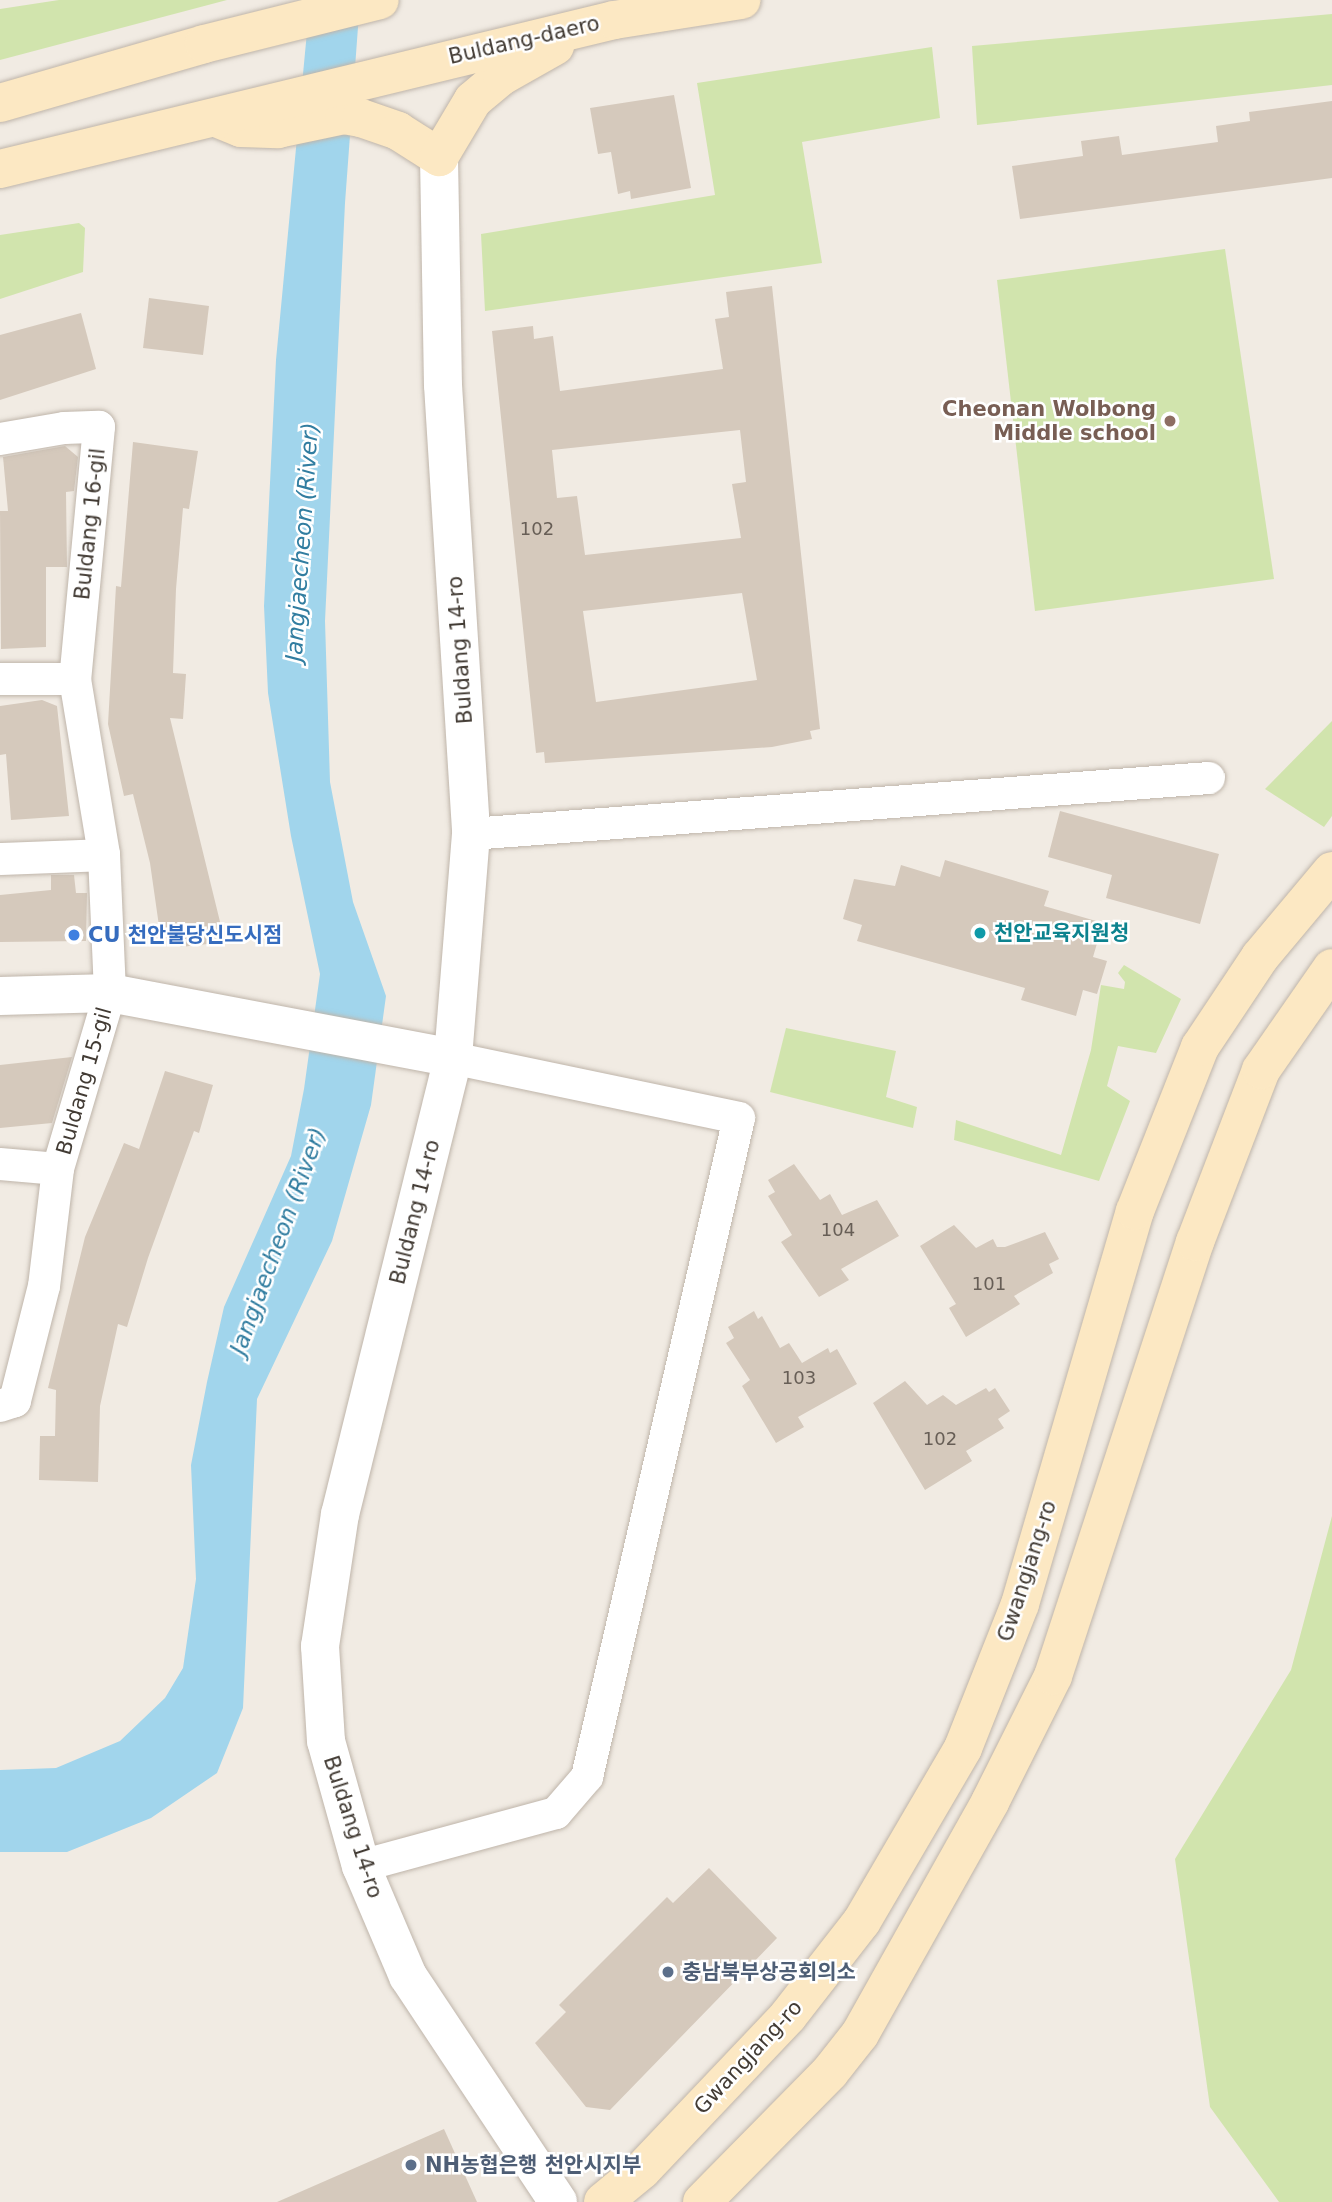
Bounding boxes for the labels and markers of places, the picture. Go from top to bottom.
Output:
place label: Cheonan Wolbong Middle school [942,396,1156,446]
marker: Cheonan Wolbong Middle school [1162,413,1178,429]
place label: 천안교육지원청 [994,920,1129,946]
place label: CU 천안불당신도시점 [88,922,282,948]
marker: 천안교육지원청 [972,925,988,941]
marker: CU 천안불당신도시점 [66,927,82,943]
place label: 충남북부상공회의소 [682,1959,856,1985]
marker: 충남북부상공회의소 [660,1964,676,1980]
place label: NH농협은행 천안시지부 [425,2152,641,2178]
marker: NH농협은행 천안시지부 [403,2157,419,2173]

